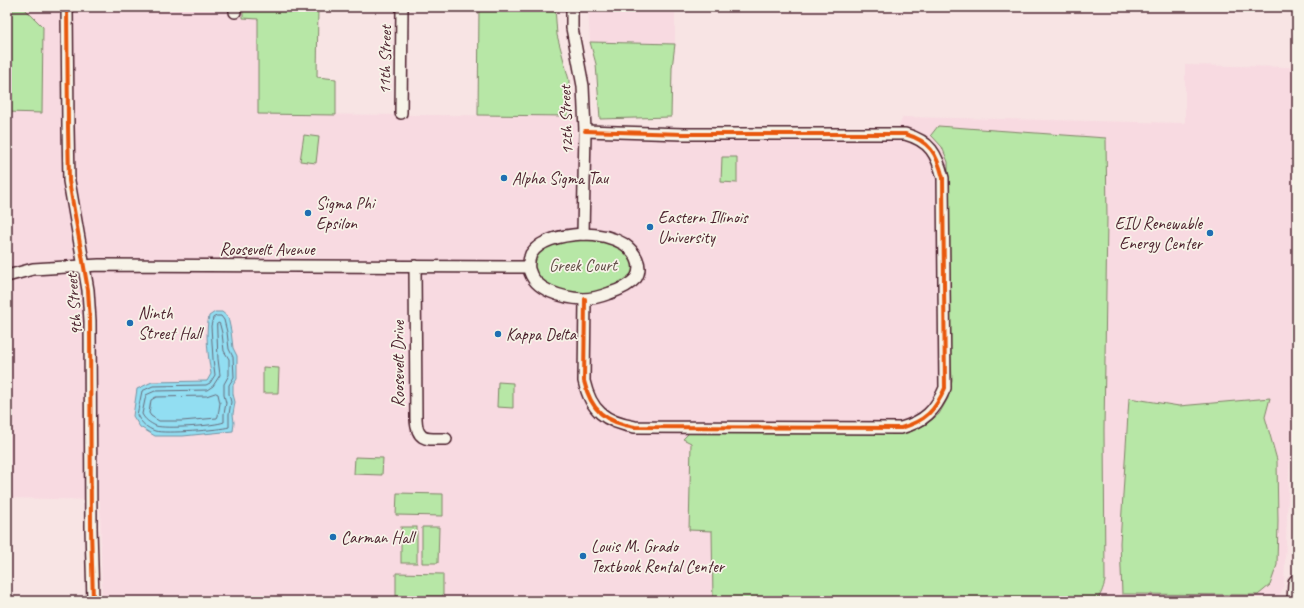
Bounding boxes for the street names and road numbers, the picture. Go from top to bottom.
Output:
street label: 11th Street [374,23,396,95]
street label: 12th Street [554,83,578,155]
street label: Roosevelt Avenue [219,239,316,260]
street label: 9th Street [61,271,87,337]
street label: Roosevelt Drive [388,319,409,407]

